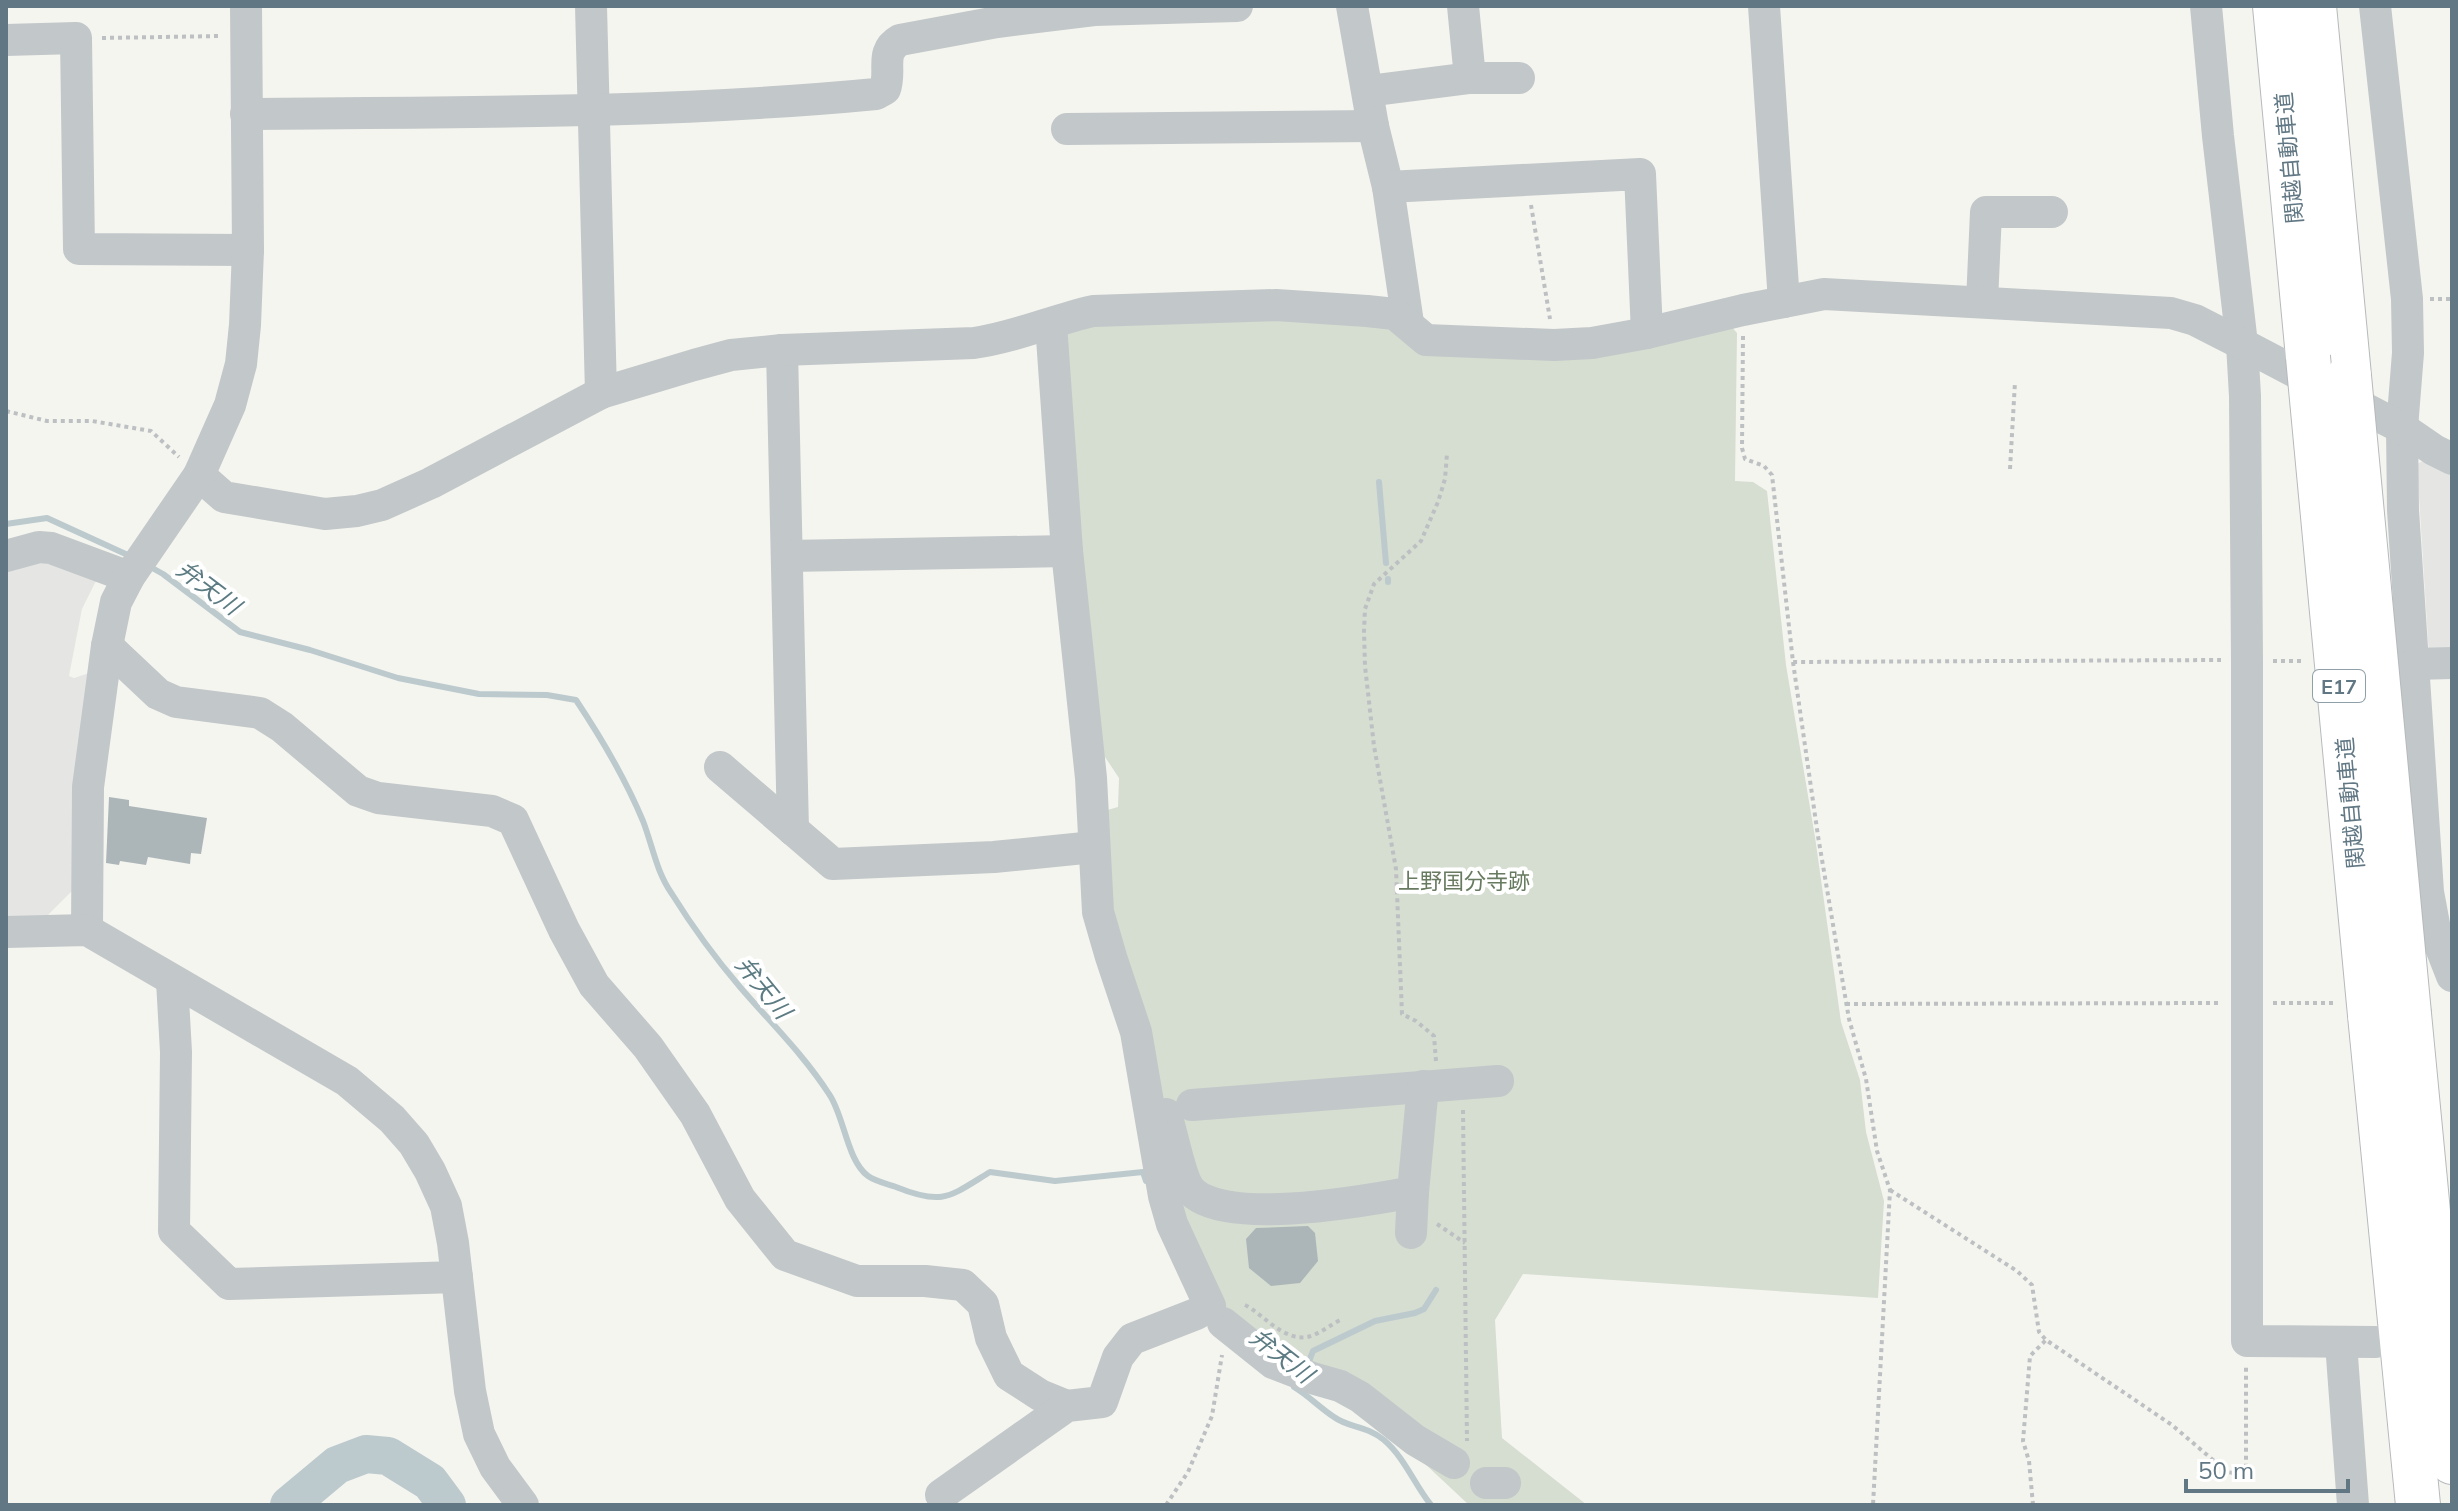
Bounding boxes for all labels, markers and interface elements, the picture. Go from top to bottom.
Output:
street label: 関越自動車道 [2269,91,2309,225]
water label: 弁天川 [171,553,249,622]
road number: E17 [2313,670,2365,702]
street label: 関越自動車道 [2330,736,2370,870]
park label: 上野国分寺跡 [1398,867,1530,895]
water label: 弁天川 [730,950,800,1027]
water label: 弁天川 [1244,1321,1322,1391]
scale bar [2186,1443,2348,1493]
text: 50 m [2198,1455,2254,1485]

